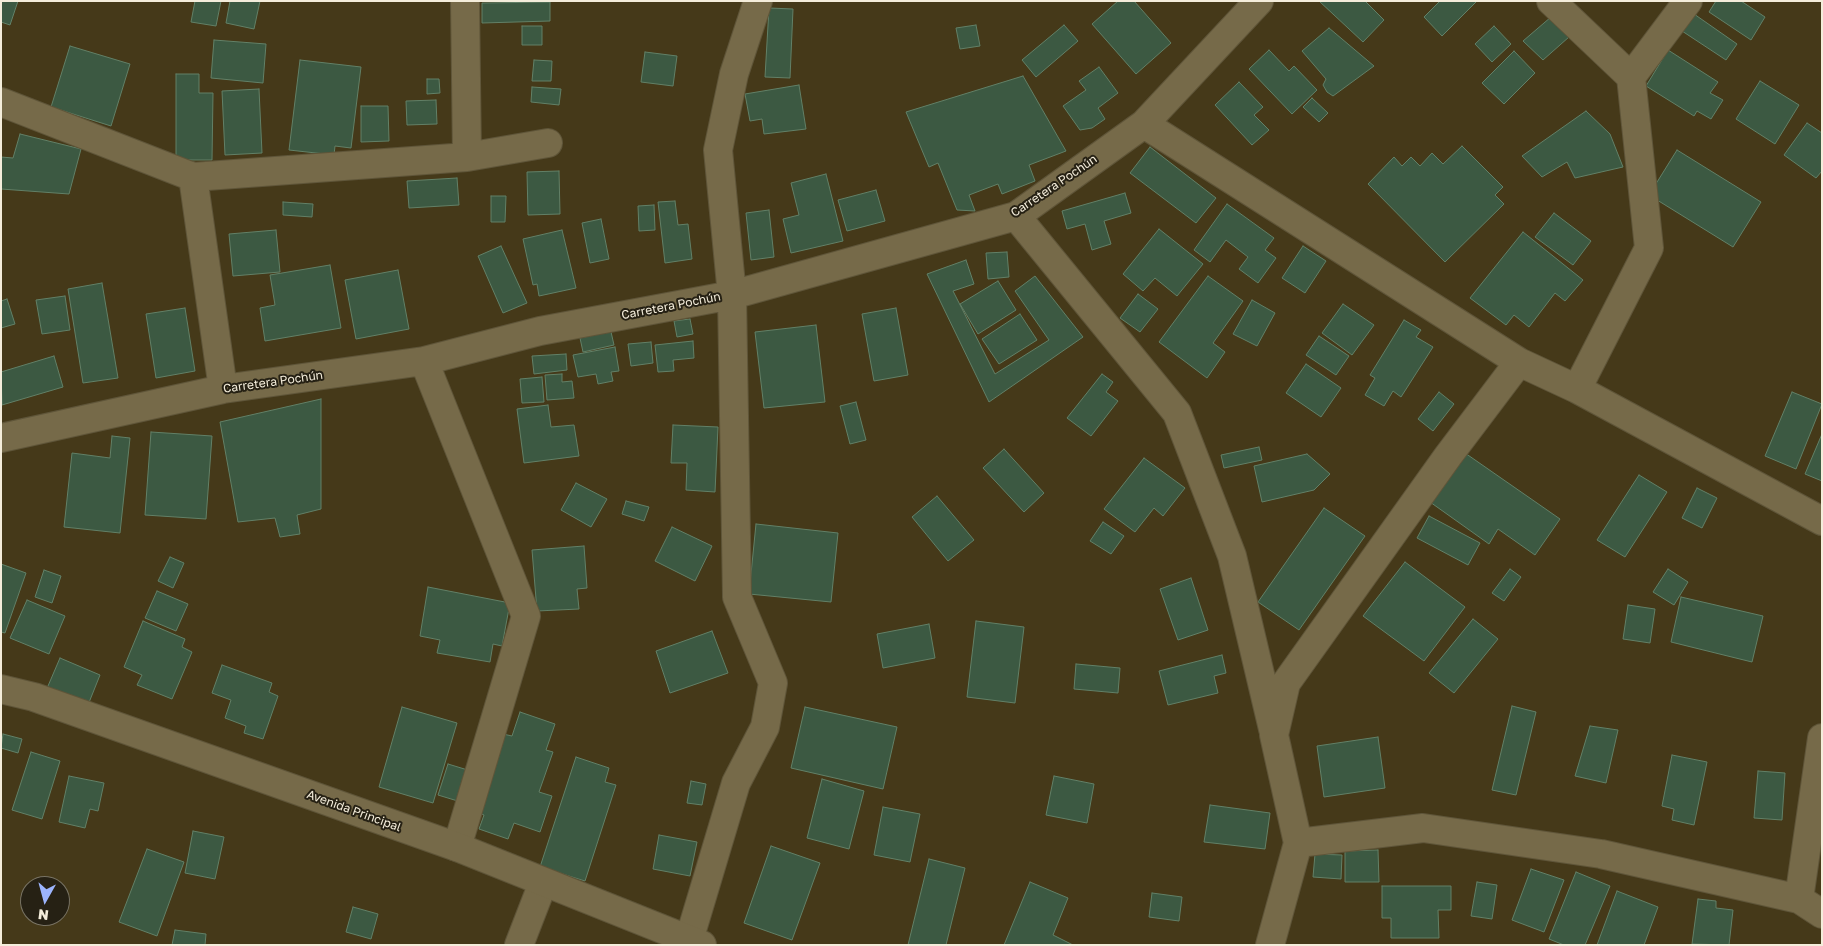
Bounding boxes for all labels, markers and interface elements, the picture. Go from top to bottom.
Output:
street label: Carretera Pochún [1008,152,1100,220]
street label: Carretera Pochún [620,289,722,323]
street label: Carretera Pochún [222,368,324,396]
street label: Avenida Principal [305,787,403,835]
north arrow [20,876,70,926]
text: N [37,906,50,924]

